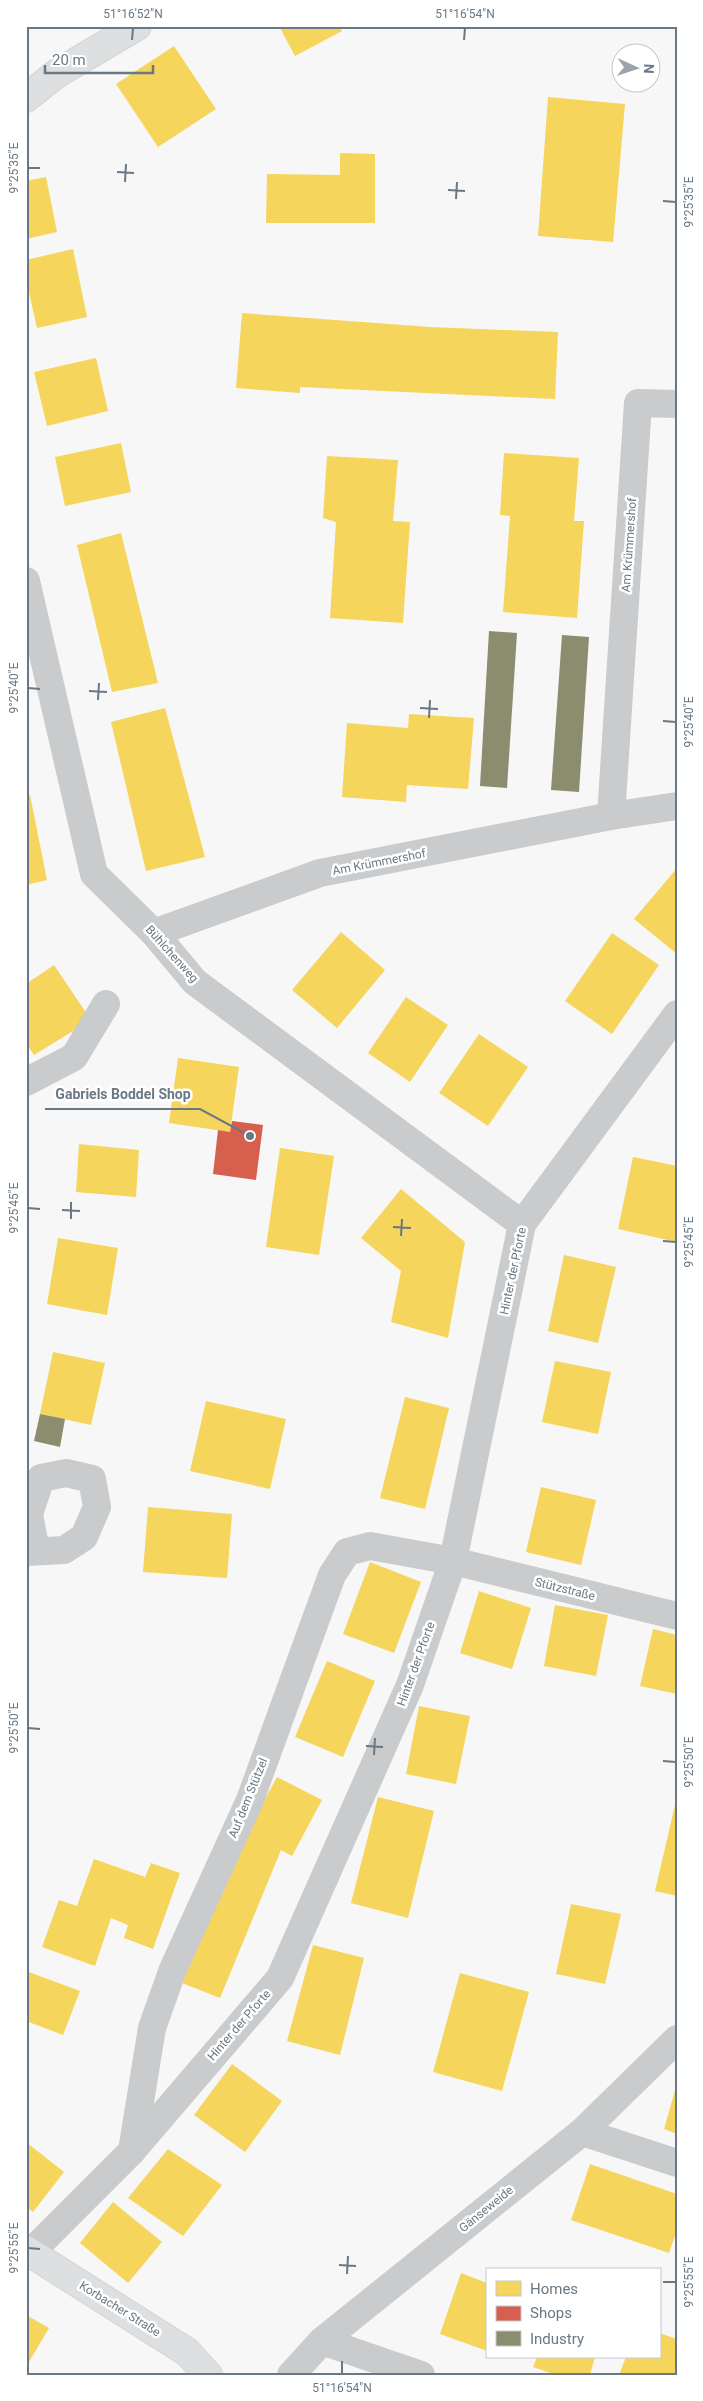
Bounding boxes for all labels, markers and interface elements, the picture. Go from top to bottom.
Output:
text: 51°16'52"N [103,7,163,21]
text: 51°16'54"N [435,7,495,21]
scale bar [45,42,152,74]
north arrow [610,42,660,92]
text: 20 m [52,51,86,69]
text: N [641,63,657,74]
text: 9°25'35"E [7,142,21,193]
text: 9°25'35"E [682,176,696,227]
street label: Am Krümmershof [619,496,639,593]
text: 9°25'40"E [7,662,21,713]
text: 9°25'40"E [682,696,696,747]
street label: Am Krümmershof [331,846,428,878]
street label: Bühlchenweg [143,923,201,985]
callout: Gabriels Boddel Shop [45,1080,200,1109]
text: Gabriels Boddel Shop [55,1086,191,1102]
text: 9°25'45"E [7,1182,21,1233]
text: 9°25'45"E [682,1216,696,1267]
street label: Hinter der Pforte [497,1226,529,1316]
street label: Stützstraße [533,1575,597,1603]
street label: Hinter der Pforte [394,1620,438,1708]
text: 9°25'50"E [7,1702,21,1753]
text: 9°25'50"E [682,1736,696,1787]
street label: Auf dem Stützel [226,1756,270,1840]
street label: Hinter der Pforte [205,1987,273,2063]
street label: Gänseweide [456,2183,516,2235]
text: 9°25'55"E [7,2222,21,2273]
text: 9°25'55"E [682,2256,696,2307]
legend [486,2268,660,2358]
street label: Korbacher Straße [77,2278,163,2340]
text: Homes [530,2280,578,2298]
text: Shops [530,2304,572,2322]
text: Industry [530,2330,584,2348]
text: 51°16'54"N [312,2381,372,2395]

